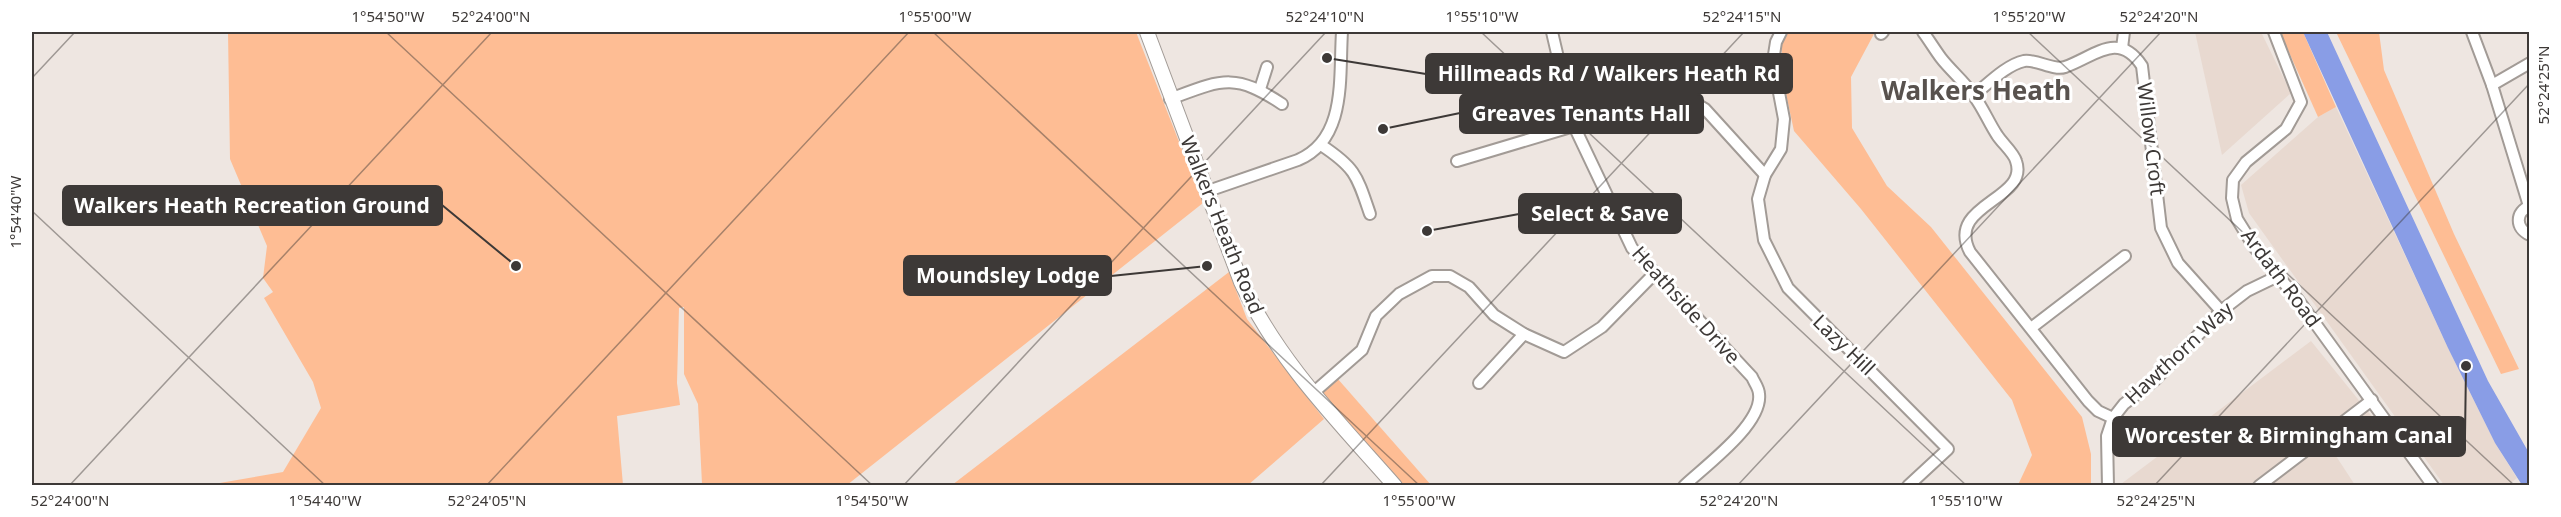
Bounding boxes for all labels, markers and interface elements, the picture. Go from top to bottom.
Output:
text: 1°54'50"W [351,6,425,26]
text: 52°24'00"N [452,6,530,26]
text: 1°55'00"W [898,6,972,26]
text: 52°24'10"N [1286,6,1364,26]
text: 1°55'10"W [1445,6,1519,26]
text: 52°24'15"N [1703,6,1781,26]
text: 1°55'20"W [1992,6,2066,26]
text: 52°24'20"N [2120,6,2198,26]
text: 52°24'25"N [2533,46,2553,124]
callout: Hillmeads Rd / Walkers Heath Rd [1426,54,1792,93]
text: Hillmeads Rd / Walkers Heath Rd [1438,59,1780,87]
district label: Walkers Heath [1881,72,2071,108]
street label: Willow Croft [2131,81,2172,197]
callout: Greaves Tenants Hall [1460,94,1703,133]
text: Greaves Tenants Hall [1471,99,1691,127]
street label: Walkers Heath Road [1174,132,1271,318]
text: 1°54'40"W [5,175,25,249]
callout: Walkers Heath Recreation Ground [63,186,442,225]
text: Walkers Heath Recreation Ground [74,191,430,219]
callout: Select & Save [1519,194,1681,233]
text: Select & Save [1531,199,1669,227]
street label: Ardath Road [2235,223,2327,333]
street label: Heathside Drive [1626,240,1747,369]
callout: Moundsley Lodge [904,256,1111,295]
text: Moundsley Lodge [916,261,1100,289]
street label: Hawthorn Way [2119,295,2239,410]
street label: Lazy Hill [1807,308,1881,381]
callout: Worcester & Birmingham Canal [2113,417,2465,456]
text: Worcester & Birmingham Canal [2125,421,2453,449]
text: 52°24'00"N [31,490,109,510]
text: 1°54'40"W [288,490,362,510]
text: 52°24'05"N [448,490,526,510]
text: 1°54'50"W [835,490,909,510]
text: 1°55'00"W [1382,490,1456,510]
text: 52°24'20"N [1700,490,1778,510]
text: 1°55'10"W [1929,490,2003,510]
text: 52°24'25"N [2117,490,2195,510]

